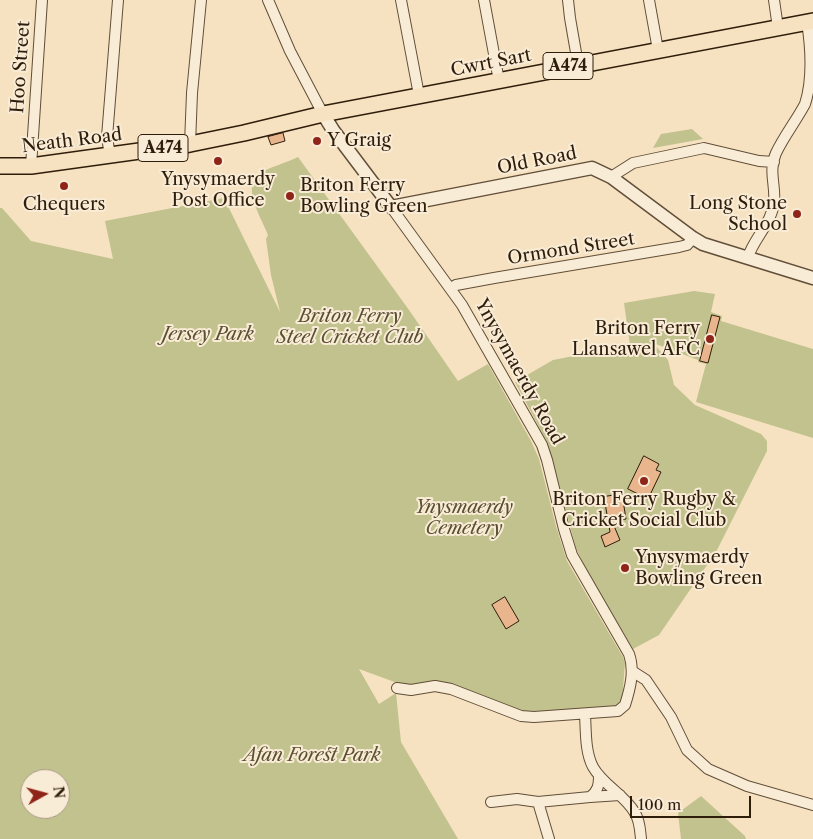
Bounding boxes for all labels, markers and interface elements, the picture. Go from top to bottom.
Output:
street label: Hoo Street [7,20,35,114]
street label: Cwrt Sart [449,45,533,81]
road number: A474 [543,52,593,80]
street label: Neath Road [21,124,123,158]
place label: Y Graig [327,130,391,152]
road number: A474 [138,134,188,162]
marker: Y Graig [311,135,323,147]
street label: Old Road [495,143,579,179]
marker: Ynysymaerdy Post Office [212,155,224,167]
place label: Ynysymaerdy Post Office [161,169,275,212]
place label: Briton Ferry Bowling Green [300,175,428,218]
marker: Chequers [58,180,70,192]
marker: Briton Ferry Bowling Green [284,190,296,202]
place label: Long Stone School [689,193,787,235]
place label: Chequers [23,194,105,216]
marker: Long Stone School [791,208,803,220]
street label: Ormond Street [506,228,636,270]
street label: Ynysymaerdy Road [470,295,568,449]
park label: Briton Ferry Steel Cricket Club [277,306,423,348]
place label: Briton Ferry Llansawel AFC [572,318,700,360]
park label: Jersey Park [162,324,254,346]
marker: Briton Ferry Llansawel AFC [704,333,716,345]
marker: Briton Ferry Rugby & Cricket Social Club [638,475,650,487]
place label: Briton Ferry Rugby & Cricket Social Club [552,489,736,532]
park label: Ynysmaerdy Cemetery [415,497,513,540]
place label: Ynysymaerdy Bowling Green [635,547,763,590]
marker: Ynysymaerdy Bowling Green [619,562,631,574]
park label: Afan Forest Park [243,745,381,767]
north arrow [20,769,70,819]
text: N [49,785,69,799]
scale bar [633,786,754,818]
text: 100 m [638,795,681,814]

